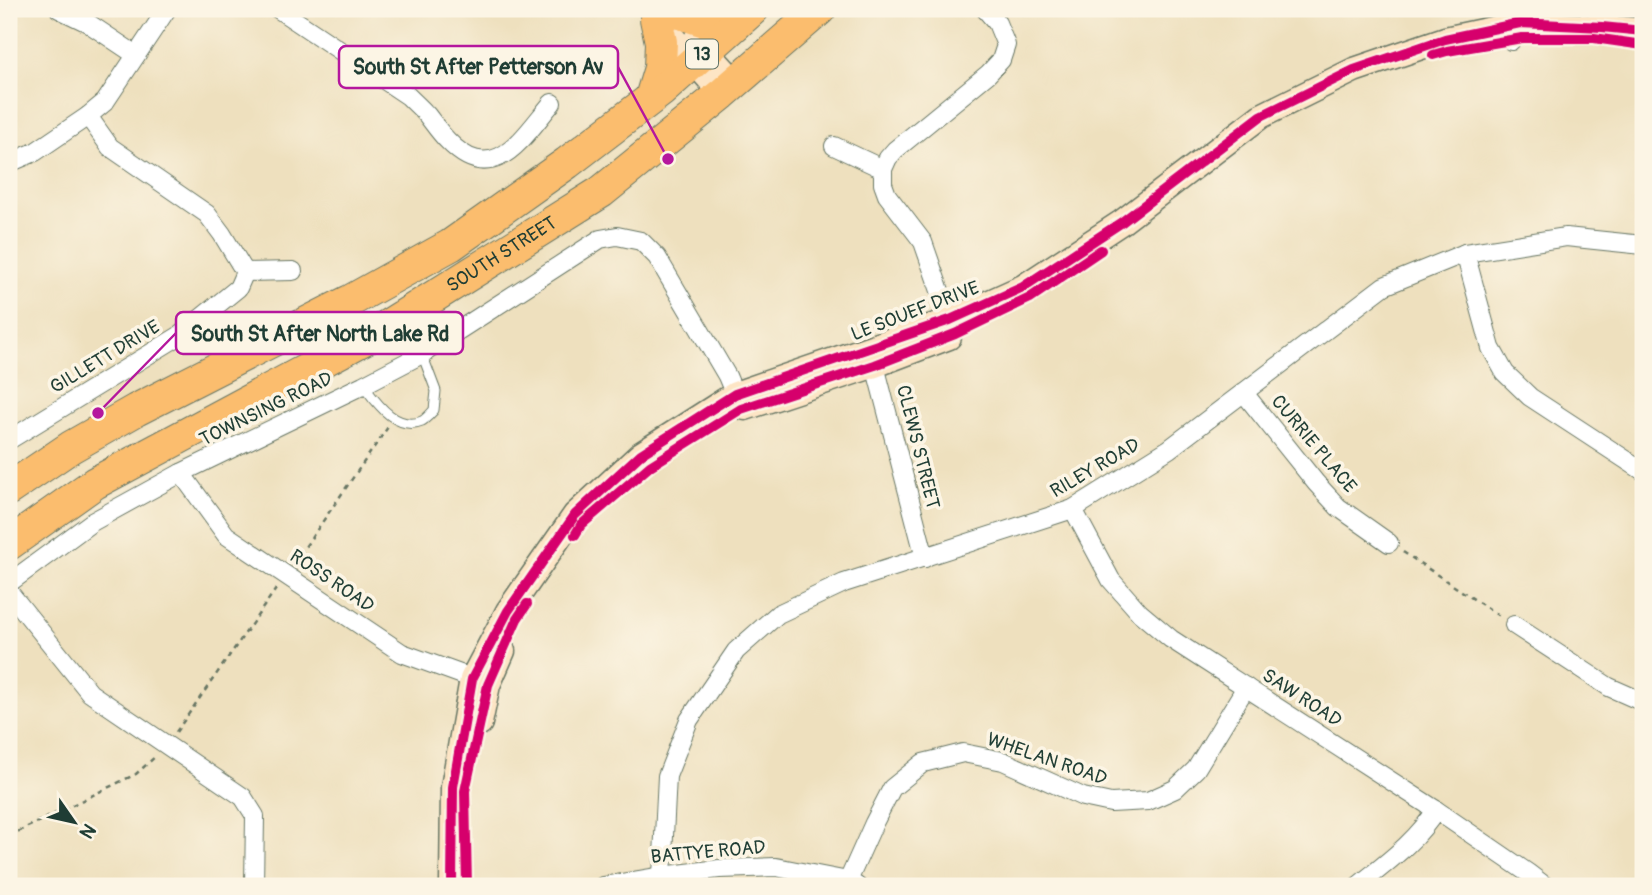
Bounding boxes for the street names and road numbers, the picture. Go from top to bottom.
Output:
road number: 13 [686,40,718,68]
street label: SOUTH STREET [442,211,561,298]
street label: LE SOUEF DRIVE [847,275,983,346]
street label: GILLETT DRIVE [46,315,164,399]
street label: TOWNSING ROAD [196,366,336,452]
street label: CLEWS STREET [891,383,945,511]
street label: CURRIE PLACE [1266,390,1362,498]
street label: RILEY ROAD [1046,433,1144,503]
street label: ROSS ROAD [285,544,379,618]
street label: SAW ROAD [1258,663,1346,733]
street label: WHELAN ROAD [984,727,1110,791]
street label: BATTYE ROAD [650,835,766,869]

